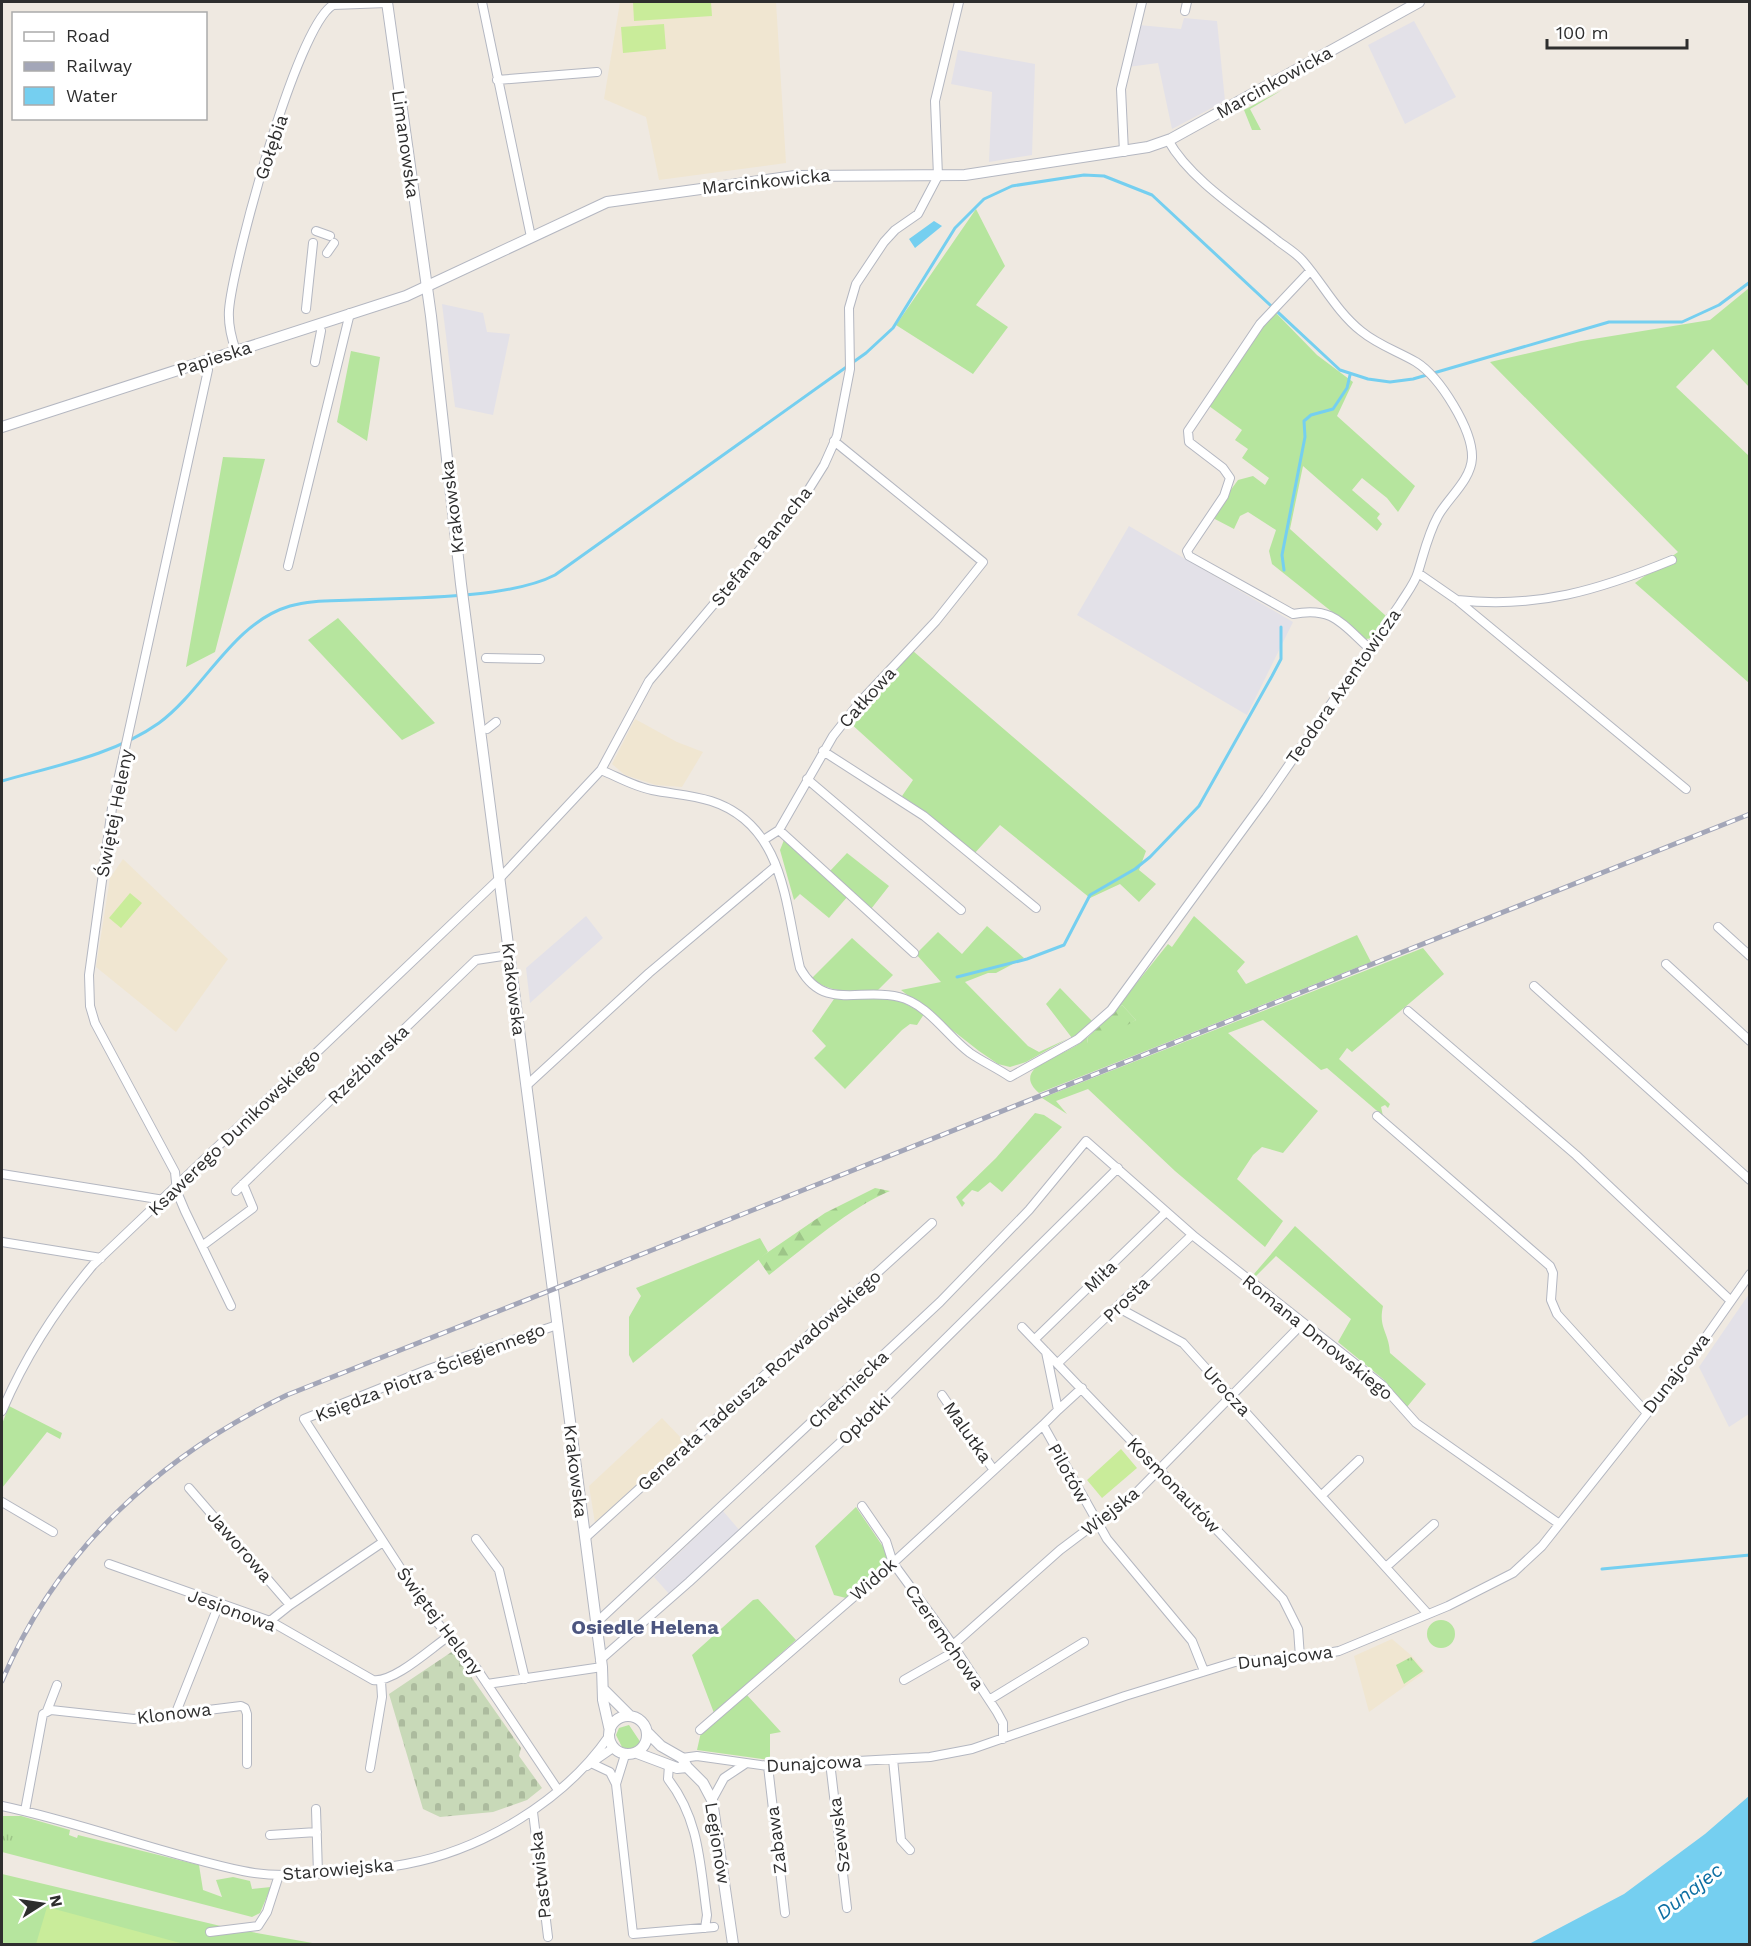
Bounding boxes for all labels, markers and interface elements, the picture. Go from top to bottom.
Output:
legend [12,12,207,120]
scale bar [1547,12,1686,50]
text: 100 m [1556,22,1609,43]
text: Road [66,25,110,46]
street label: Marcinkowicka [1212,42,1336,122]
text: Railway [66,55,133,76]
text: Water [66,85,118,106]
street label: Limanowska [388,89,424,199]
street label: Gołębia [250,112,292,182]
street label: Marcinkowicka [701,164,831,198]
street label: Papieska [174,336,254,380]
street label: Krakowska [436,459,468,555]
street label: Stefana Banacha [706,482,816,610]
street label: Teodora Axentowicza [1281,604,1405,768]
street label: Całkowa [834,662,900,732]
street label: Świętej Heleny [91,747,137,879]
street label: Krakowska [498,941,530,1037]
street label: Rzeźbiarska [323,1020,413,1108]
street label: Ksawerego Dunikowskiego [144,1044,324,1220]
street label: Miła [1079,1256,1121,1296]
street label: Generała Tadeusza Rozwadowskiego [633,1265,885,1495]
street label: Romana Dmowskiego [1239,1270,1397,1404]
street label: Prosta [1099,1272,1153,1326]
street label: Księdza Piotra Ściegiennego [312,1318,548,1426]
street label: Dunajcowa [1638,1329,1714,1417]
street label: Chełmiecka [804,1346,892,1432]
street label: Urocza [1199,1362,1255,1420]
street label: Opłotki [833,1389,895,1449]
street label: Malutka [939,1397,997,1467]
street label: Krakowska [560,1423,592,1519]
street label: Kosmonautów [1123,1433,1225,1537]
street label: Pilotów [1044,1439,1094,1507]
street label: Wiejska [1077,1482,1143,1540]
street label: Jaworowa [203,1506,277,1586]
street label: Widok [846,1553,900,1605]
street label: Świętej Heleny [393,1563,488,1680]
street label: Czeremchowa [901,1580,989,1694]
street label: Jesionowa [185,1584,279,1636]
district label: Osiedle Helena [571,1615,719,1639]
street label: Dunajcowa [1236,1641,1334,1673]
street label: Klonowa [136,1698,212,1728]
street label: Dunajcowa [766,1750,862,1776]
street label: Szewska [824,1796,854,1874]
street label: Legionów [701,1800,735,1886]
street label: Zabawa [761,1805,791,1875]
street label: Pastwiska [525,1830,555,1920]
street label: Starowiejska [282,1854,394,1884]
water label: Dunajec [1651,1858,1727,1924]
north arrow [12,1874,72,1934]
text: N [46,1893,67,1909]

